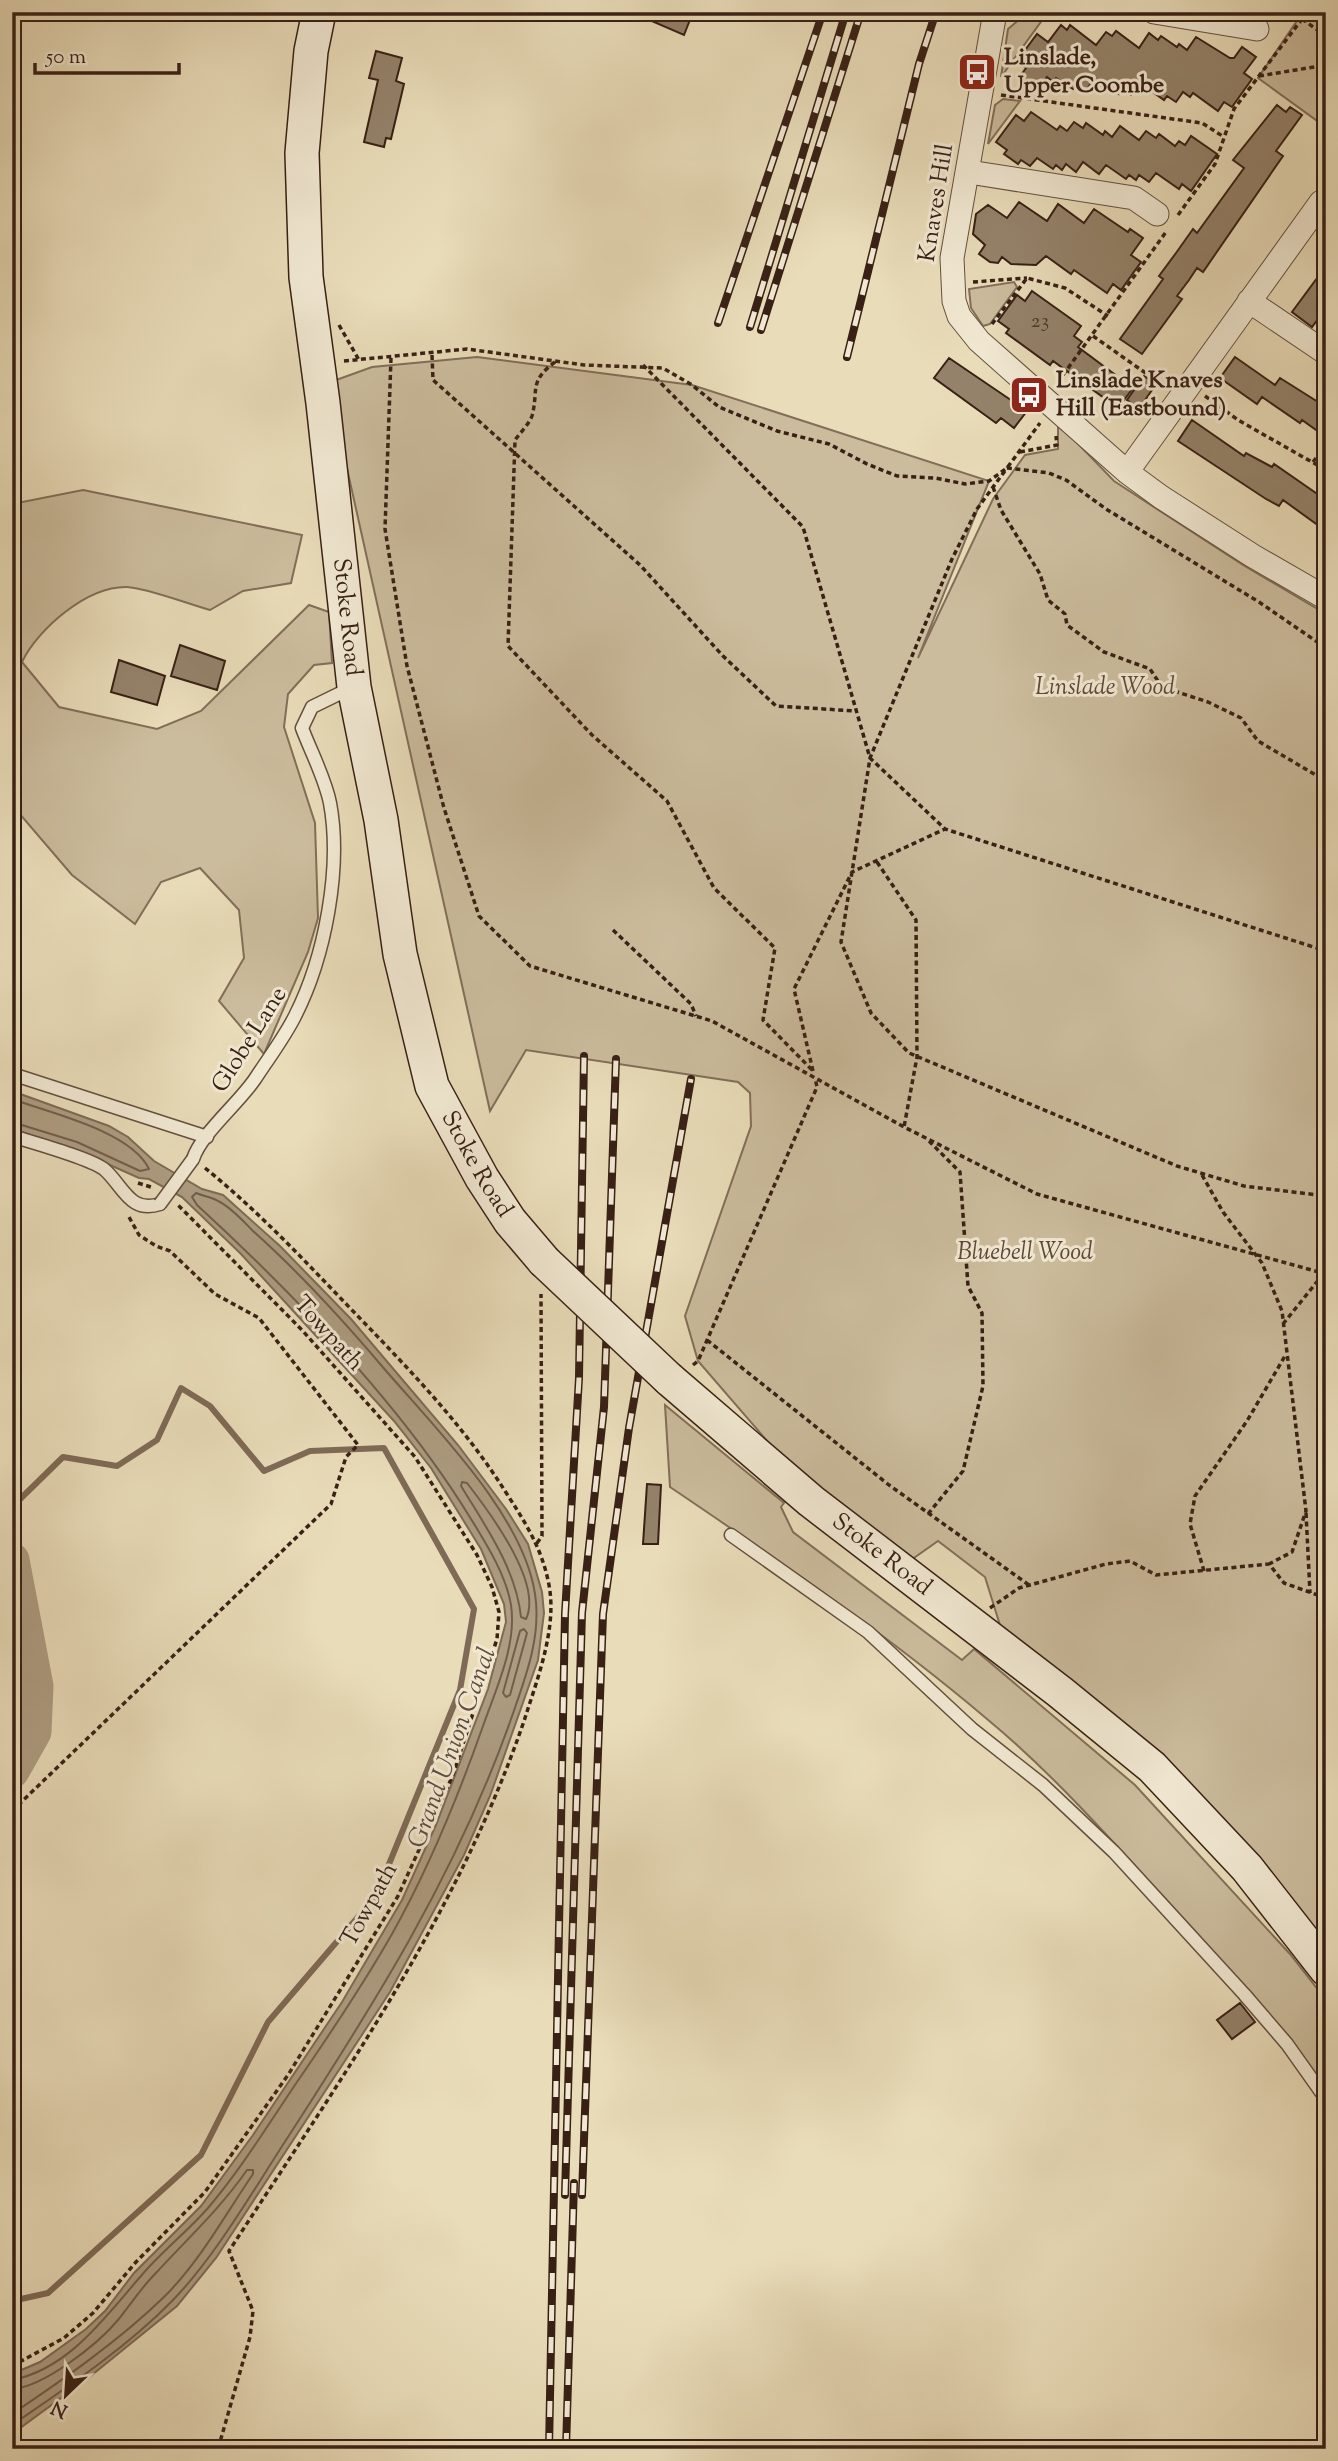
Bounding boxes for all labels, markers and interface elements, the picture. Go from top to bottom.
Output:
scale bar [35,32,178,76]
place label: Linslade, Upper Coombe [1004,41,1164,103]
text: 50 m [45,43,86,73]
bus stop icon: Linslade, Upper Coombe [956,51,998,93]
street label: Knaves Hill [911,141,963,264]
house number: 23 [1031,307,1049,337]
place label: Linslade Knaves Hill (Eastbound) [1056,364,1226,426]
bus stop icon: Linslade Knaves Hill (Eastbound) [1008,374,1050,416]
street label: Stoke Road [323,557,370,678]
park label: Linslade Wood [1035,671,1175,705]
street label: Globe Lane [204,980,296,1100]
street label: Stoke Road [432,1105,521,1225]
park label: Bluebell Wood [957,1236,1093,1270]
street label: Towpath [285,1289,371,1379]
street label: Stoke Road [824,1505,939,1605]
water label: Grand Union Canal [400,1642,507,1854]
street label: Towpath [333,1857,407,1953]
north arrow [32,2360,102,2430]
text: N [47,2393,72,2424]

